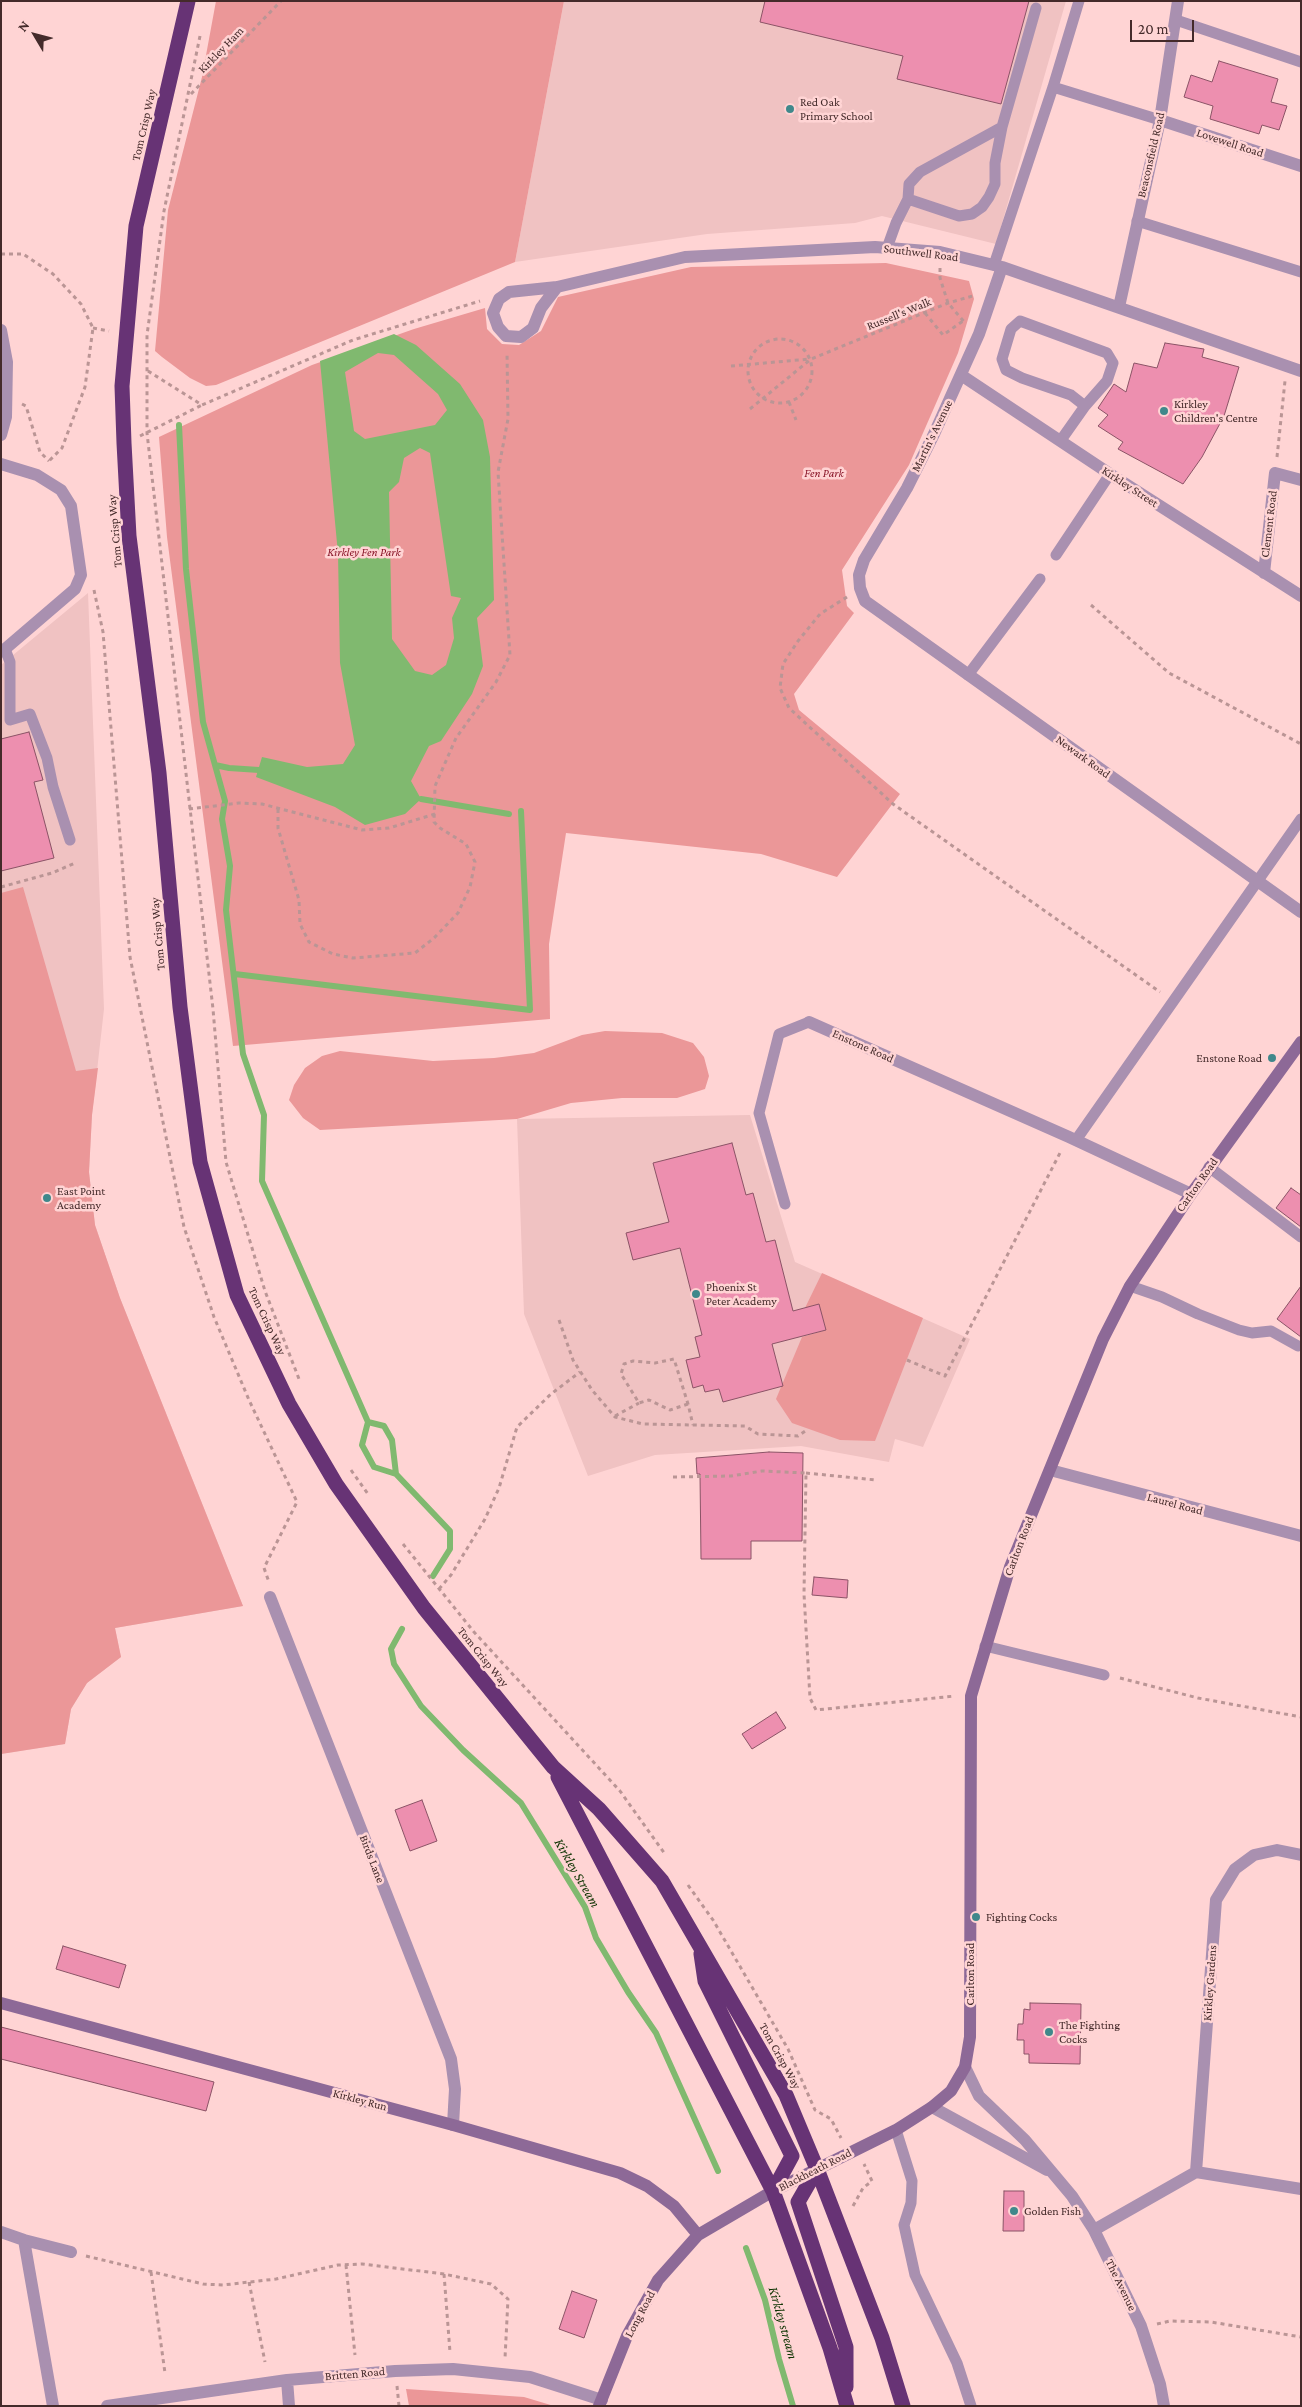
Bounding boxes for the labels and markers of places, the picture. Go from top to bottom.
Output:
place label: Red Oak Primary School [800,95,873,123]
marker: Red Oak Primary School [784,103,796,115]
place label: Kirkley Children's Centre [1174,397,1258,425]
marker: Kirkley Children's Centre [1158,405,1170,417]
place label: Enstone Road [1196,1051,1262,1065]
marker: Enstone Road [1266,1052,1278,1064]
place label: East Point Academy [57,1184,105,1212]
marker: East Point Academy [41,1192,53,1204]
place label: Phoenix St Peter Academy [706,1280,777,1308]
marker: Phoenix St Peter Academy [690,1288,702,1300]
place label: Fighting Cocks [986,1910,1057,1924]
marker: Fighting Cocks [970,1911,982,1923]
place label: The Fighting Cocks [1059,2018,1120,2046]
marker: The Fighting Cocks [1043,2026,1055,2038]
place label: Golden Fish [1024,2204,1081,2218]
marker: Golden Fish [1008,2205,1020,2217]

